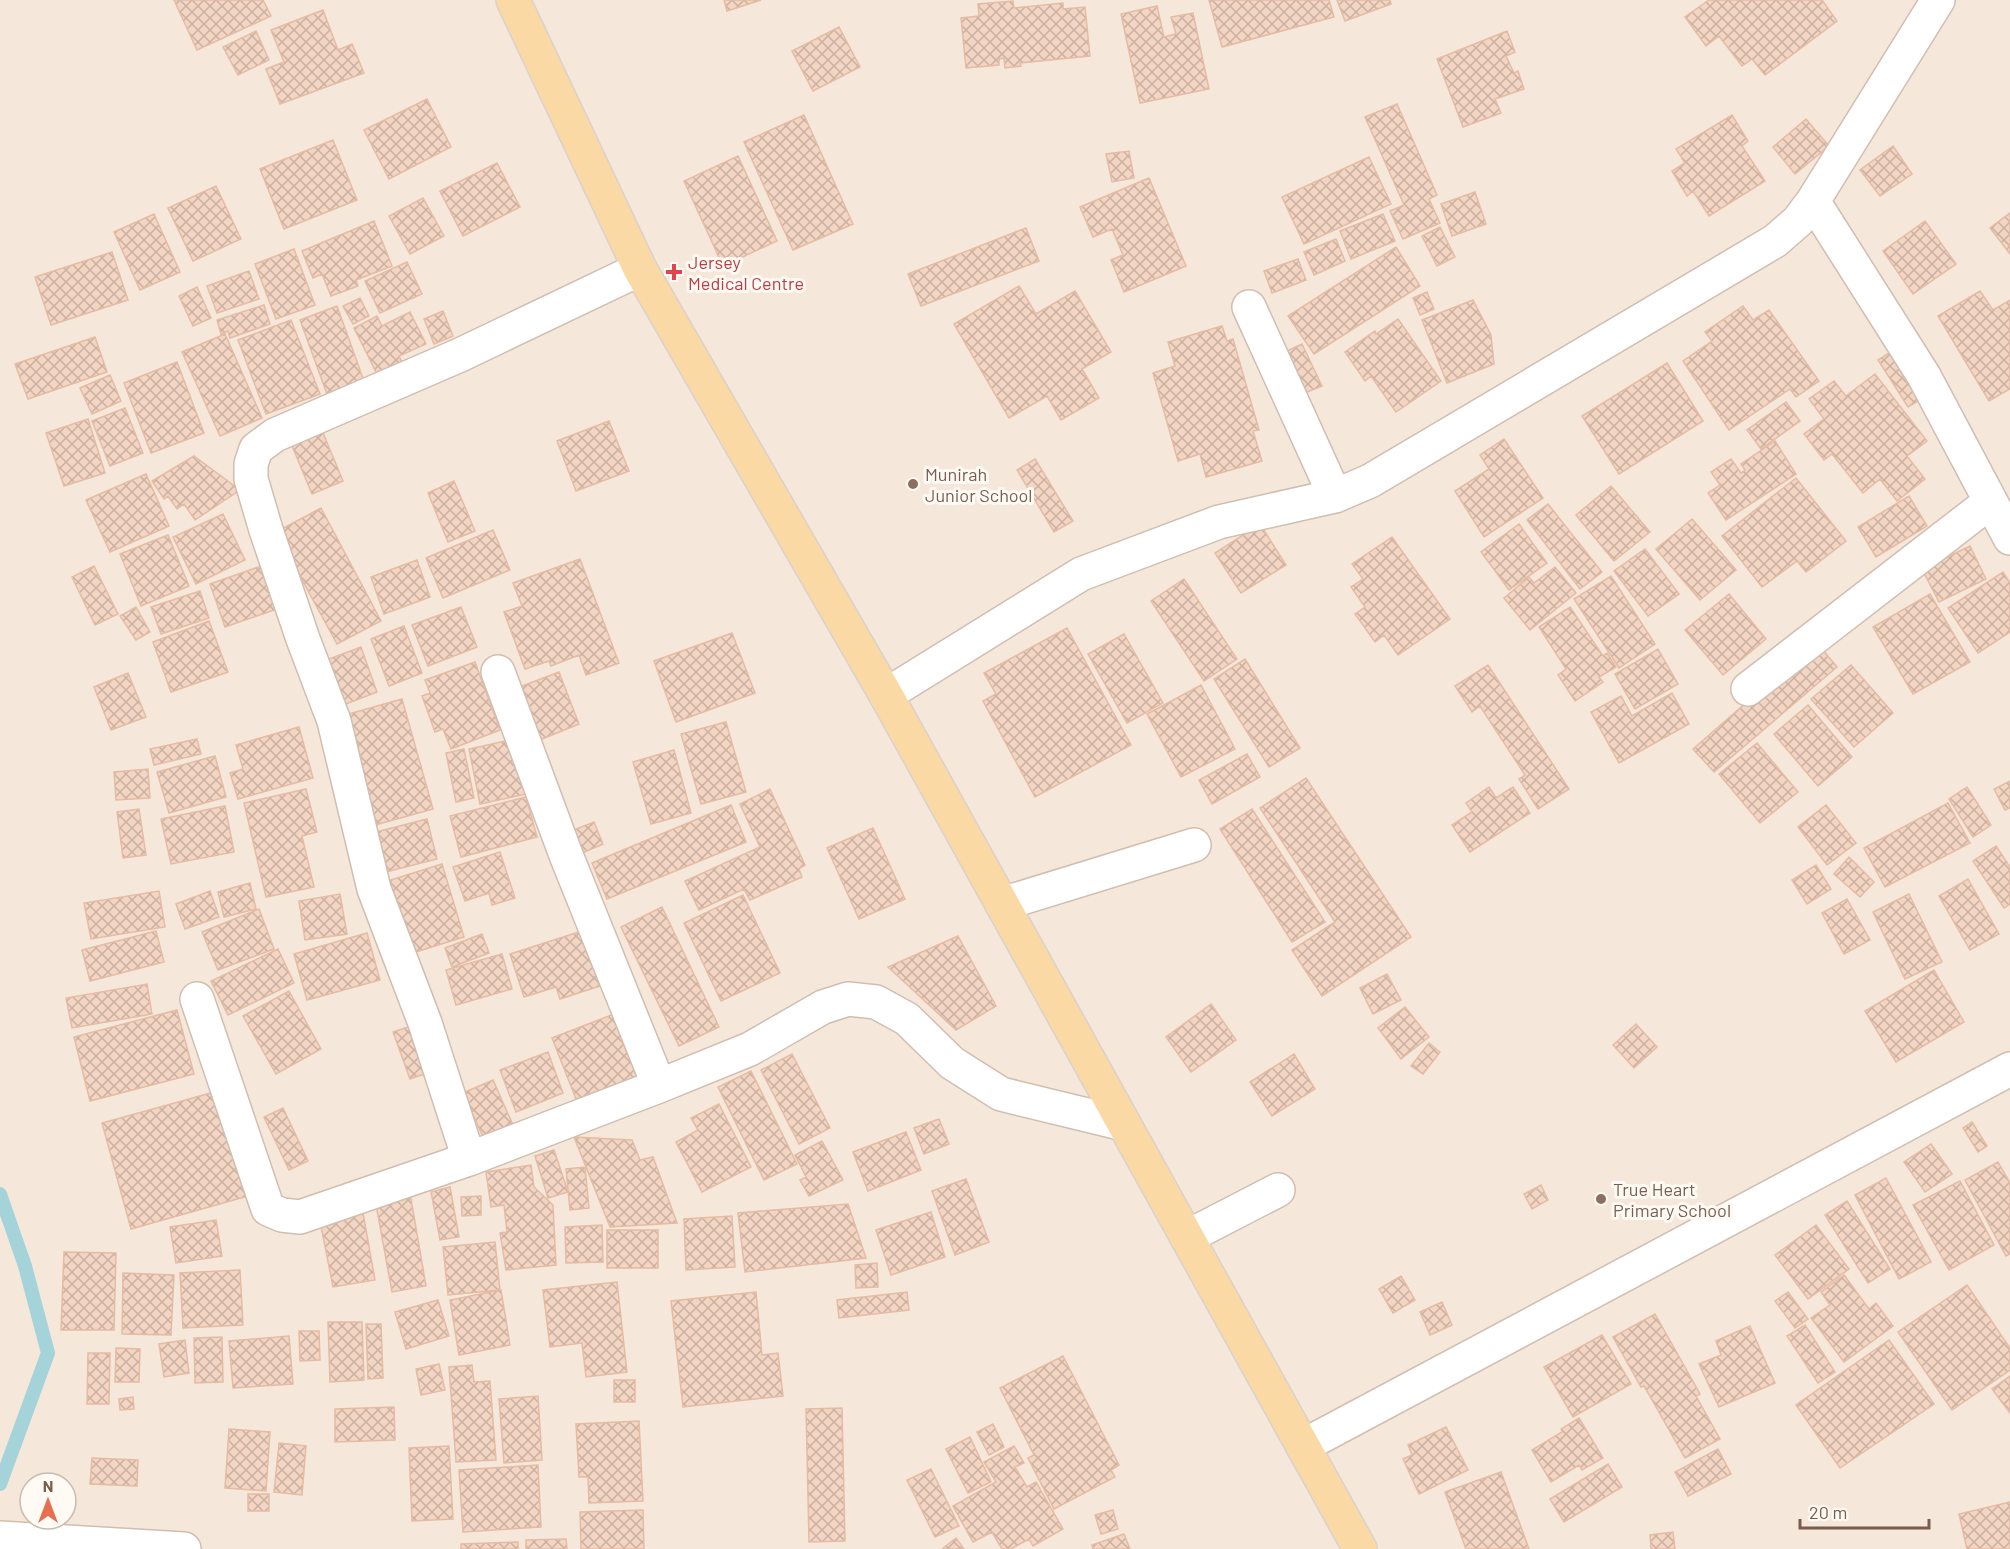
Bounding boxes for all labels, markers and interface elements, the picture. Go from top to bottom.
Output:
place label: Jersey Medical Centre [688,251,804,294]
marker: Jersey Medical Centre [665,263,683,281]
place label: Munirah Junior School [925,463,1033,506]
marker: Munirah Junior School [906,477,920,491]
place label: True Heart Primary School [1613,1178,1731,1221]
marker: True Heart Primary School [1594,1192,1608,1206]
north arrow [18,1471,78,1531]
text: N [43,1476,53,1495]
scale bar [1800,1492,1929,1530]
text: 20 m [1809,1501,1847,1523]

